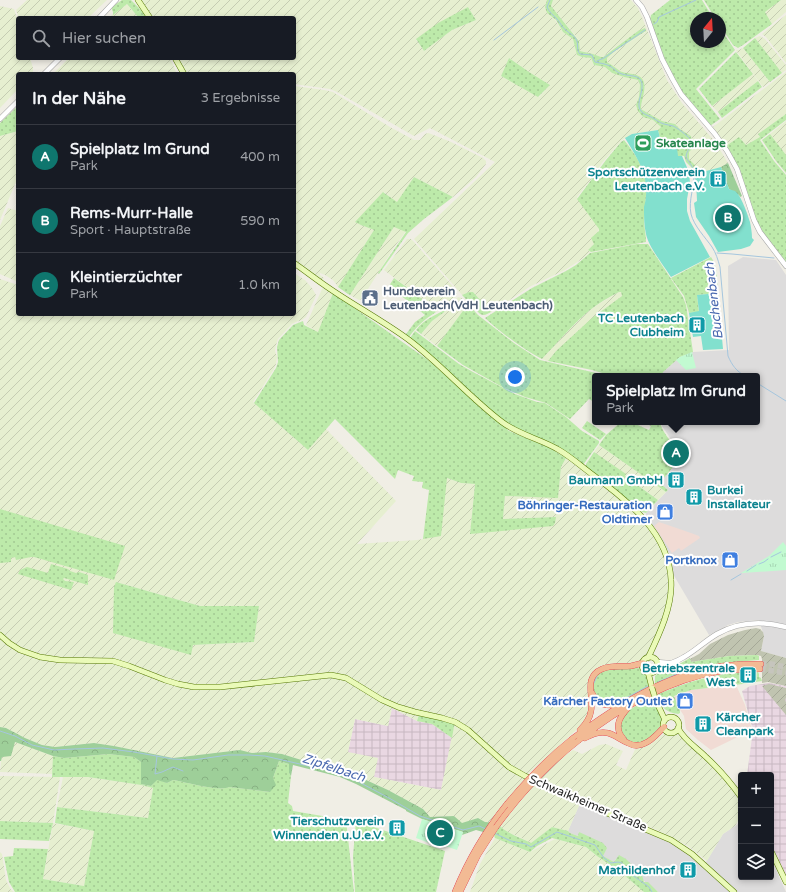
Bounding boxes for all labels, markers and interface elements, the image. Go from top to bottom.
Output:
north arrow [690,12,726,48]
search box [16,16,296,60]
icon: search [30,27,52,49]
text: Hier suchen [62,29,146,47]
text: In der Nähe [32,88,126,109]
text: 3 Ergebnisse [201,90,280,106]
sports icon: Skateanlage [633,133,653,153]
place label: Skateanlage [656,136,726,151]
text: Spielplatz Im Grund [70,140,210,158]
text: A [40,149,50,165]
text: 400 m [240,149,280,165]
text: Park [70,158,98,174]
place label: Sportschützenverein Leutenbach e.V. [588,165,705,193]
building icon: Sportschützenverein Leutenbach e.V. [708,169,728,189]
pin: B [715,203,741,233]
text: Rems-Murr-Halle [70,204,193,222]
text: B [40,213,50,229]
text: 590 m [240,213,280,229]
text: Sport · Hauptstraße [70,222,191,238]
water label: Buchenbach [701,260,727,340]
text: Kleintierzüchter [70,268,182,286]
text: C [40,277,50,293]
text: 1.0 km [238,277,280,293]
place label: Hundeverein Leutenbach(VdH Leutenbach) [383,284,553,312]
text: Park [70,286,98,302]
public building icon: Hundeverein Leutenbach(VdH Leutenbach) [360,288,380,308]
place label: TC Leutenbach Clubheim [597,311,684,339]
building icon: TC Leutenbach Clubheim [687,315,707,335]
your location [505,367,525,387]
popup [592,373,760,425]
text: Spielplatz Im Grund [606,382,746,400]
text: Park [606,400,634,416]
pin: A [663,438,689,468]
building icon: Baumann GmbH [666,470,686,490]
place label: Baumann GmbH [569,473,663,487]
place label: Burkei Installateur [707,483,771,511]
building icon: Burkei Installateur [684,487,704,507]
place label: Böhringer-Restauration Oldtimer [517,498,652,526]
shop icon: Böhringer-Restauration Oldtimer [655,502,675,522]
shop icon: Portknox [720,550,740,570]
place label: Portknox [665,553,718,567]
place label: Betriebszentrale West [642,661,735,689]
building icon: Betriebszentrale West [738,665,758,685]
shop icon: Kärcher Factory Outlet [675,691,695,711]
place label: Kärcher Factory Outlet [543,694,672,709]
place label: Kärcher Cleanpark [716,710,774,739]
building icon: Kärcher Cleanpark [693,714,713,734]
water label: Zipfelbach [300,750,368,786]
street label: Schwaikheimer Straße [527,772,649,834]
map controls [738,772,774,880]
button: + [738,772,774,808]
button: − [738,808,774,844]
place label: Tierschutzverein Winnenden u.U.e.V. [273,814,384,842]
building icon: Tierschutzverein Winnenden u.U.e.V. [387,818,407,838]
pin: C [427,818,453,848]
button: layers [738,844,774,880]
building icon: Mathildenhof [678,860,698,880]
place label: Mathildenhof [598,863,675,877]

